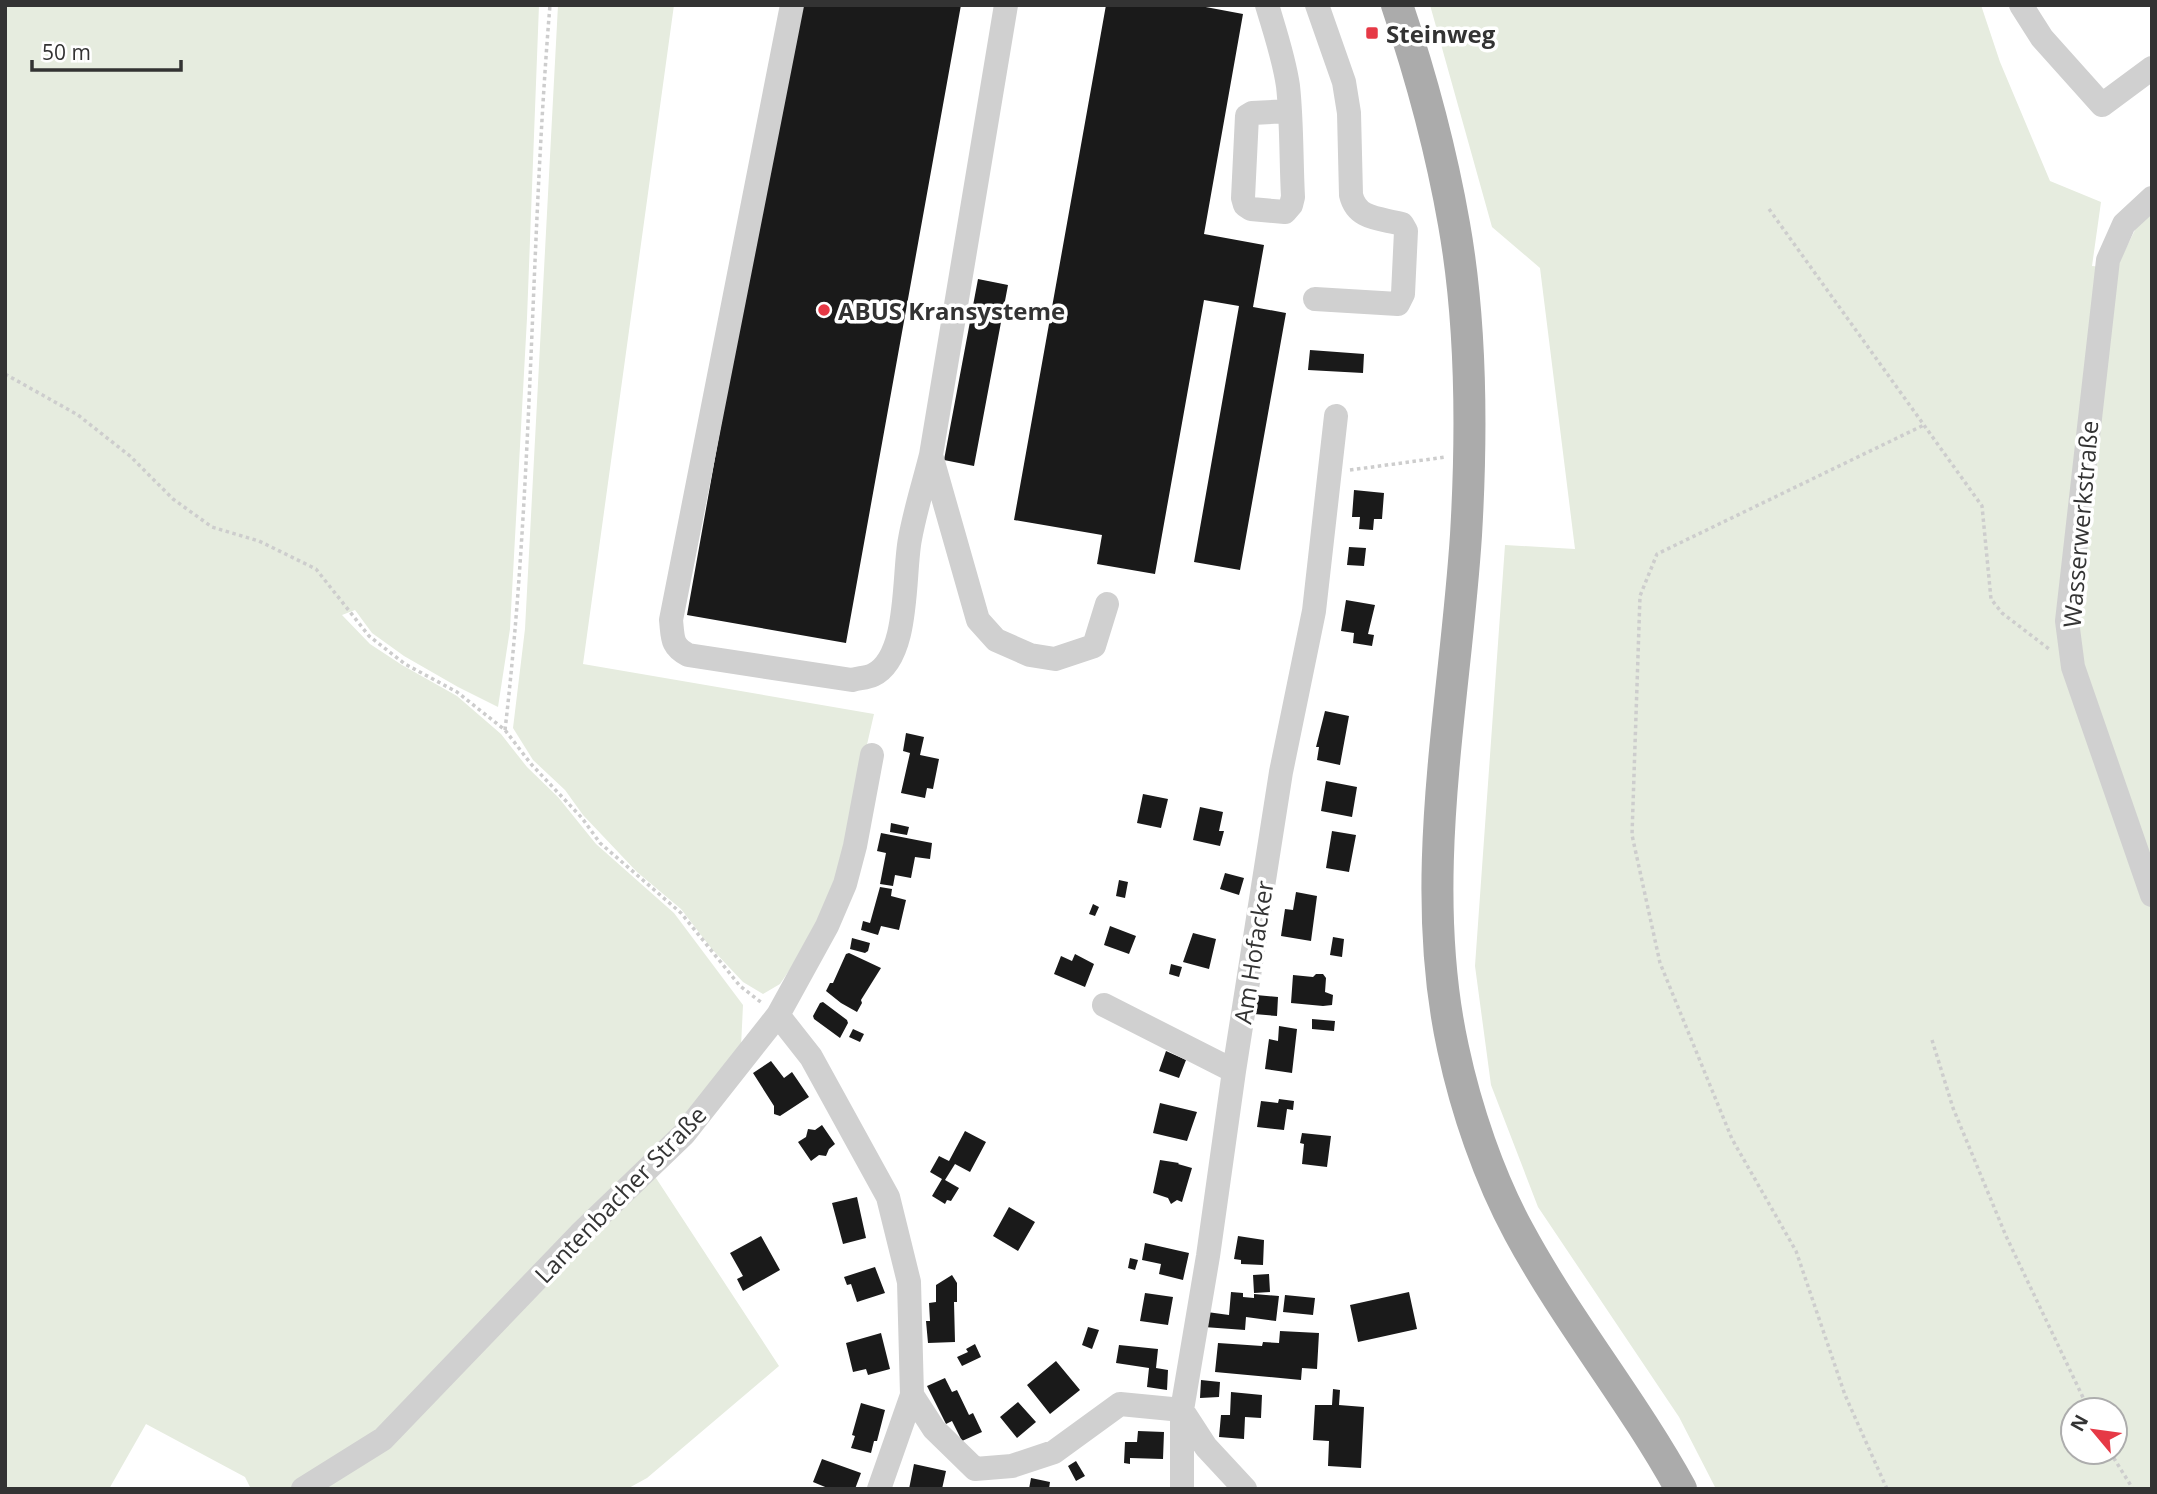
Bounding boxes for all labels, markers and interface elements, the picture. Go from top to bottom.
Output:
place label: Steinweg [1386,17,1496,50]
marker: Steinweg [1364,25,1380,41]
scale bar [32,28,180,72]
text: 50 m [42,38,91,66]
place label: ABUS Kransysteme [838,294,1065,327]
marker: ABUS Kransysteme [816,302,832,318]
street label: Wasserwerkstraße [2055,419,2105,629]
street label: Am Hofacker [1225,878,1281,1026]
street label: Lantenbacher Straße [527,1098,713,1290]
north arrow [2059,1396,2129,1466]
text: N [2064,1410,2094,1436]

